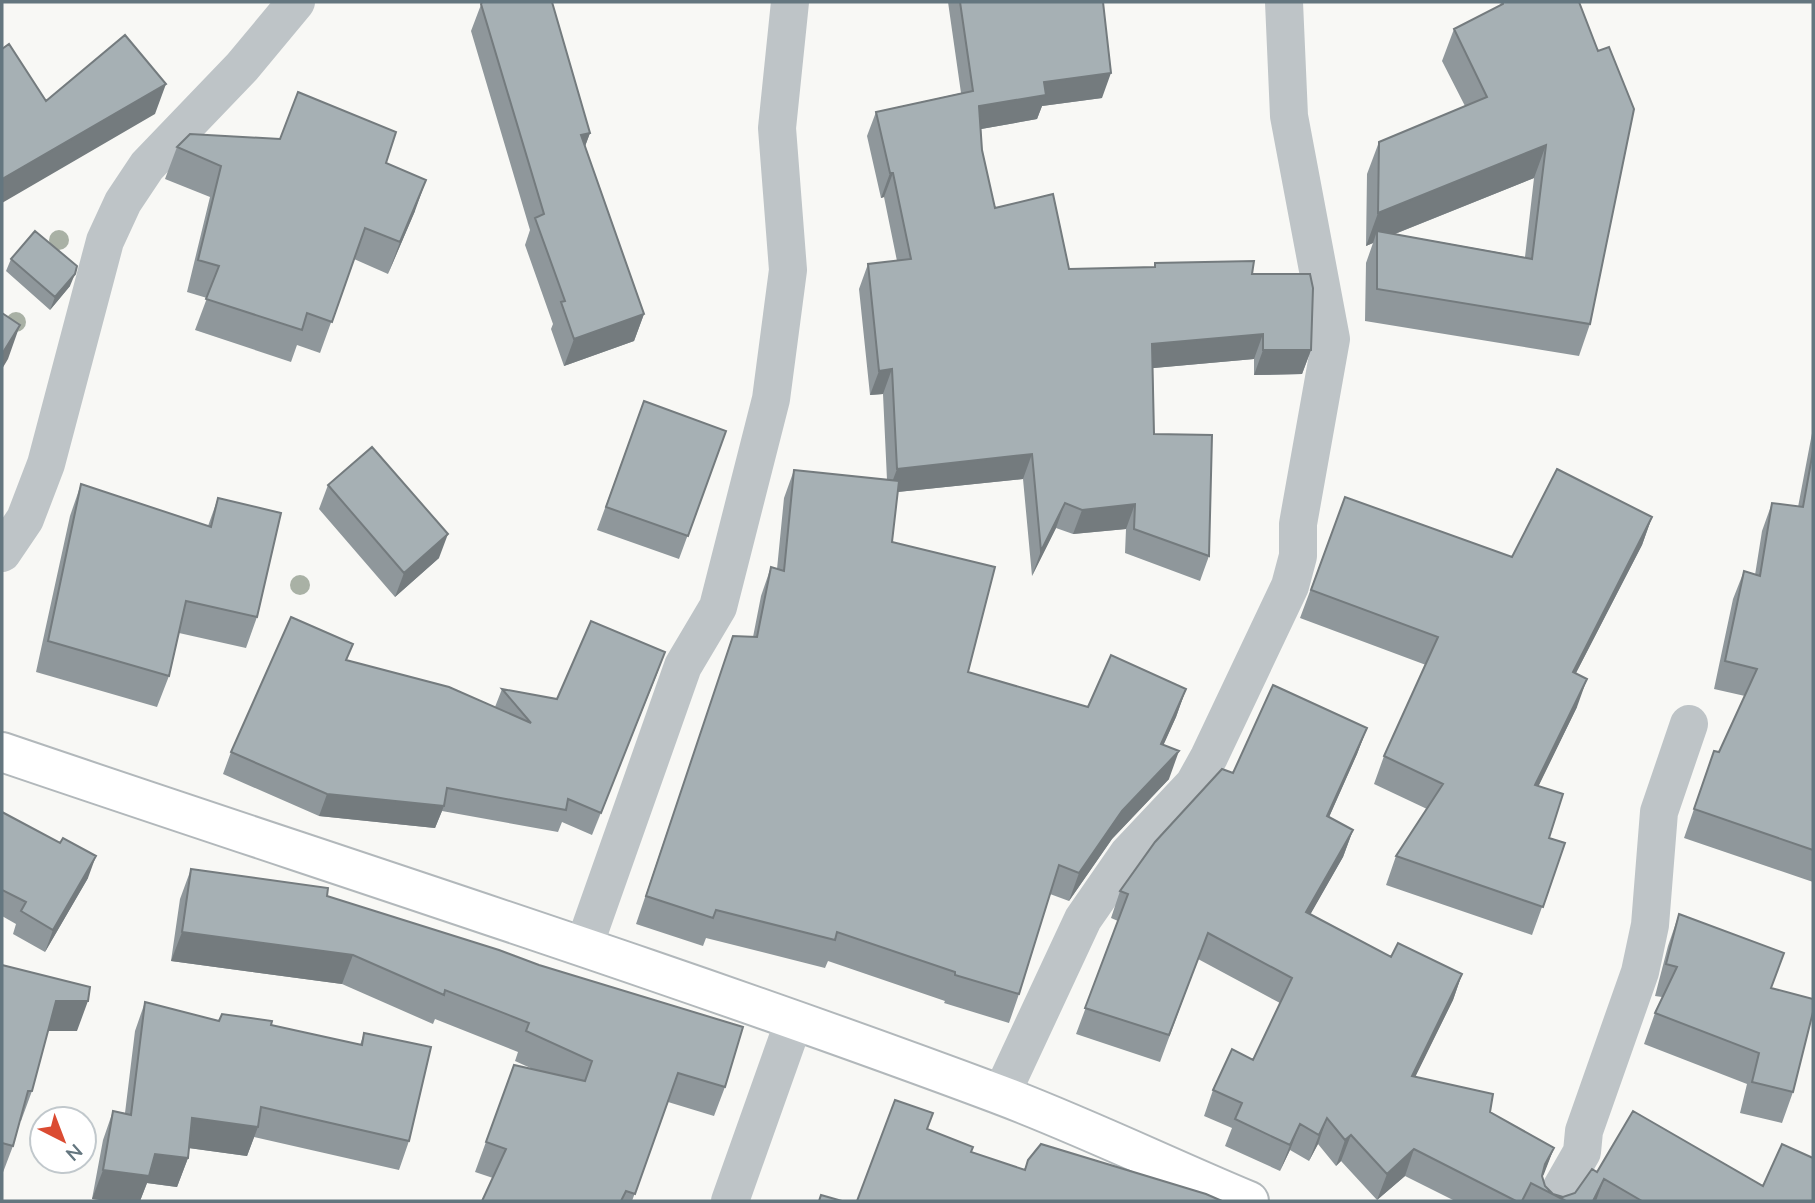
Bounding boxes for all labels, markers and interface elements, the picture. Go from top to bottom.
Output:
north arrow [28,1105,98,1175]
text: N [61,1139,88,1166]

